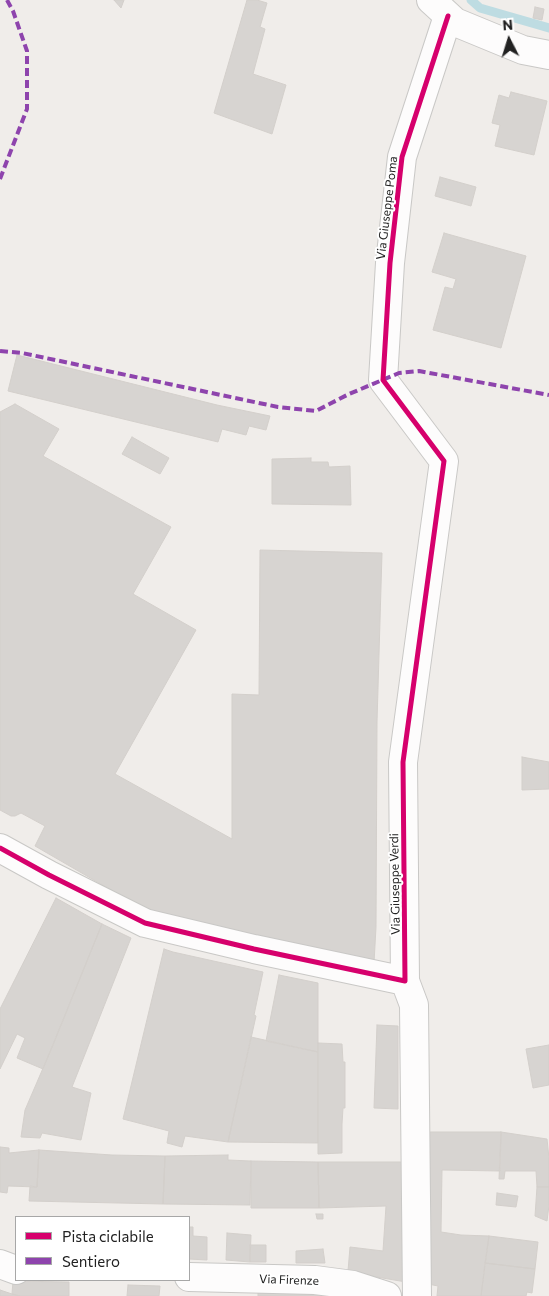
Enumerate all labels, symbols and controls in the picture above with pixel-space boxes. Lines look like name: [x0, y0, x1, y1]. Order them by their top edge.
north arrow: [484, 15, 534, 65]
text: N: [502, 16, 514, 33]
street label: Via Giuseppe Poma: [373, 155, 401, 261]
street label: Via Giuseppe Verdi: [387, 833, 403, 935]
legend: [15, 1216, 190, 1281]
text: Pista ciclabile: [62, 1227, 154, 1245]
text: Sentiero: [62, 1252, 120, 1270]
street label: Via Firenze: [259, 1272, 319, 1288]

